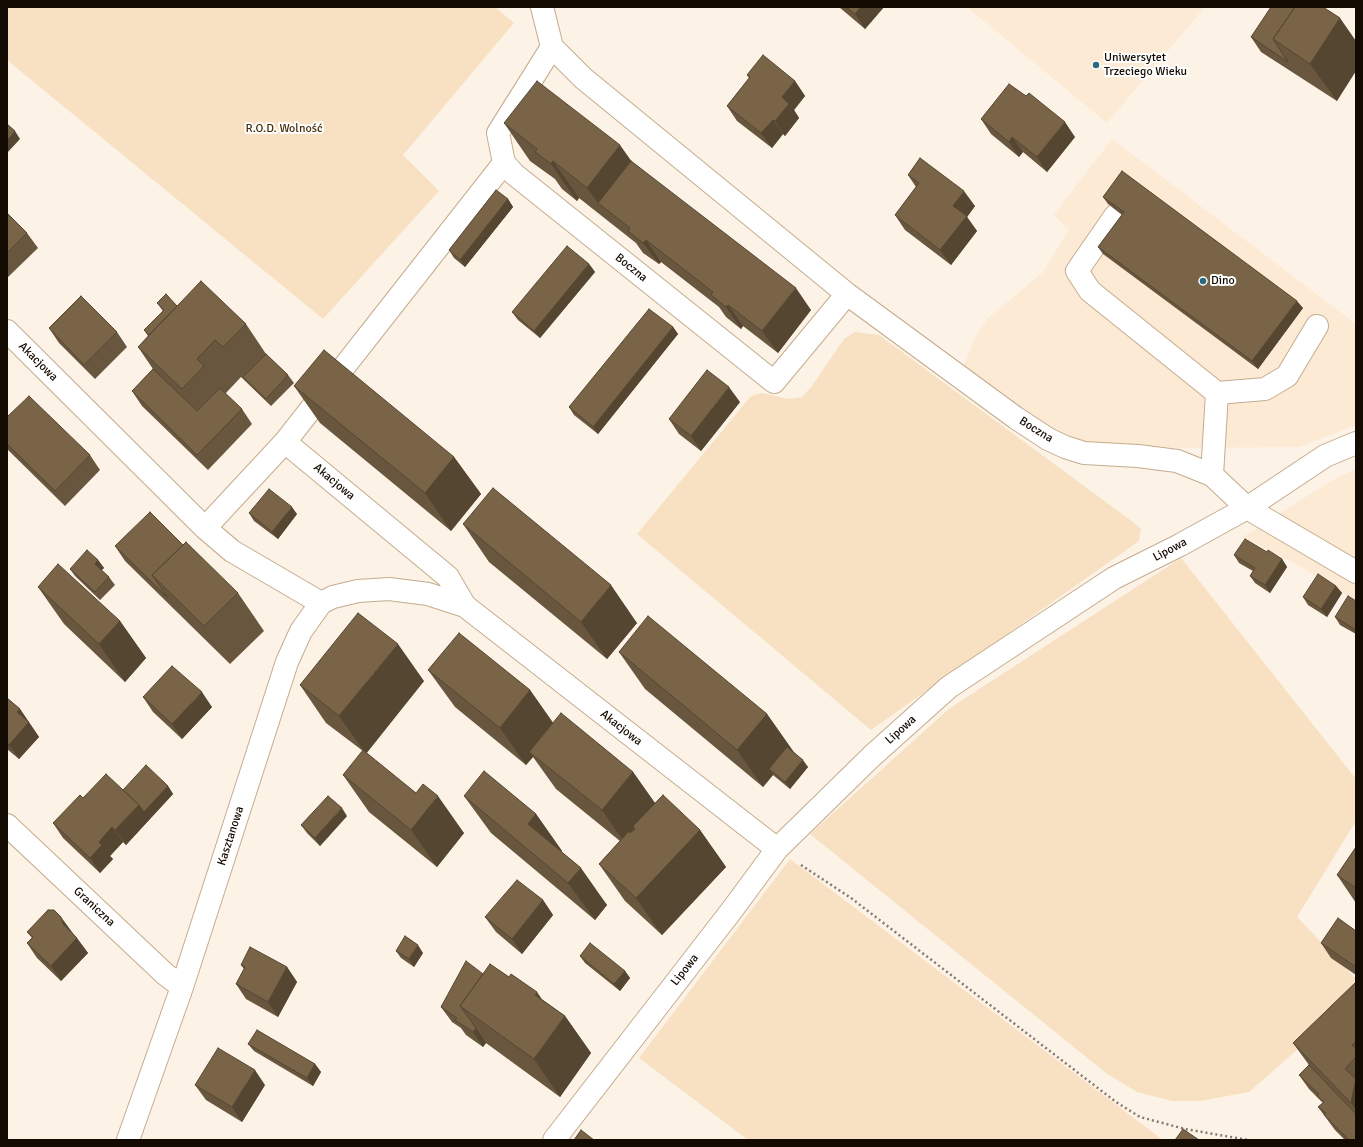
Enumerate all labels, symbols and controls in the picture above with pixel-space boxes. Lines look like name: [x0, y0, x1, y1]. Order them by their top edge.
place label: Uniwersytet Trzeciego Wieku: [1104, 51, 1187, 79]
marker: Uniwersytet Trzeciego Wieku: [1091, 60, 1101, 70]
park label: R.O.D. Wolność: [245, 122, 323, 136]
street label: Boczna: [612, 251, 650, 285]
place label: Dino: [1211, 274, 1235, 288]
marker: Dino: [1198, 276, 1208, 286]
street label: Akacjowa: [15, 339, 61, 385]
street label: Boczna: [1016, 414, 1056, 446]
street label: Akacjowa: [311, 461, 357, 503]
street label: Lipowa: [1151, 535, 1189, 565]
street label: Akacjowa: [597, 707, 645, 749]
street label: Lipowa: [883, 712, 919, 748]
street label: Kasztanowa: [215, 805, 247, 867]
street label: Graniczna: [70, 884, 118, 930]
street label: Lipowa: [668, 951, 702, 989]

